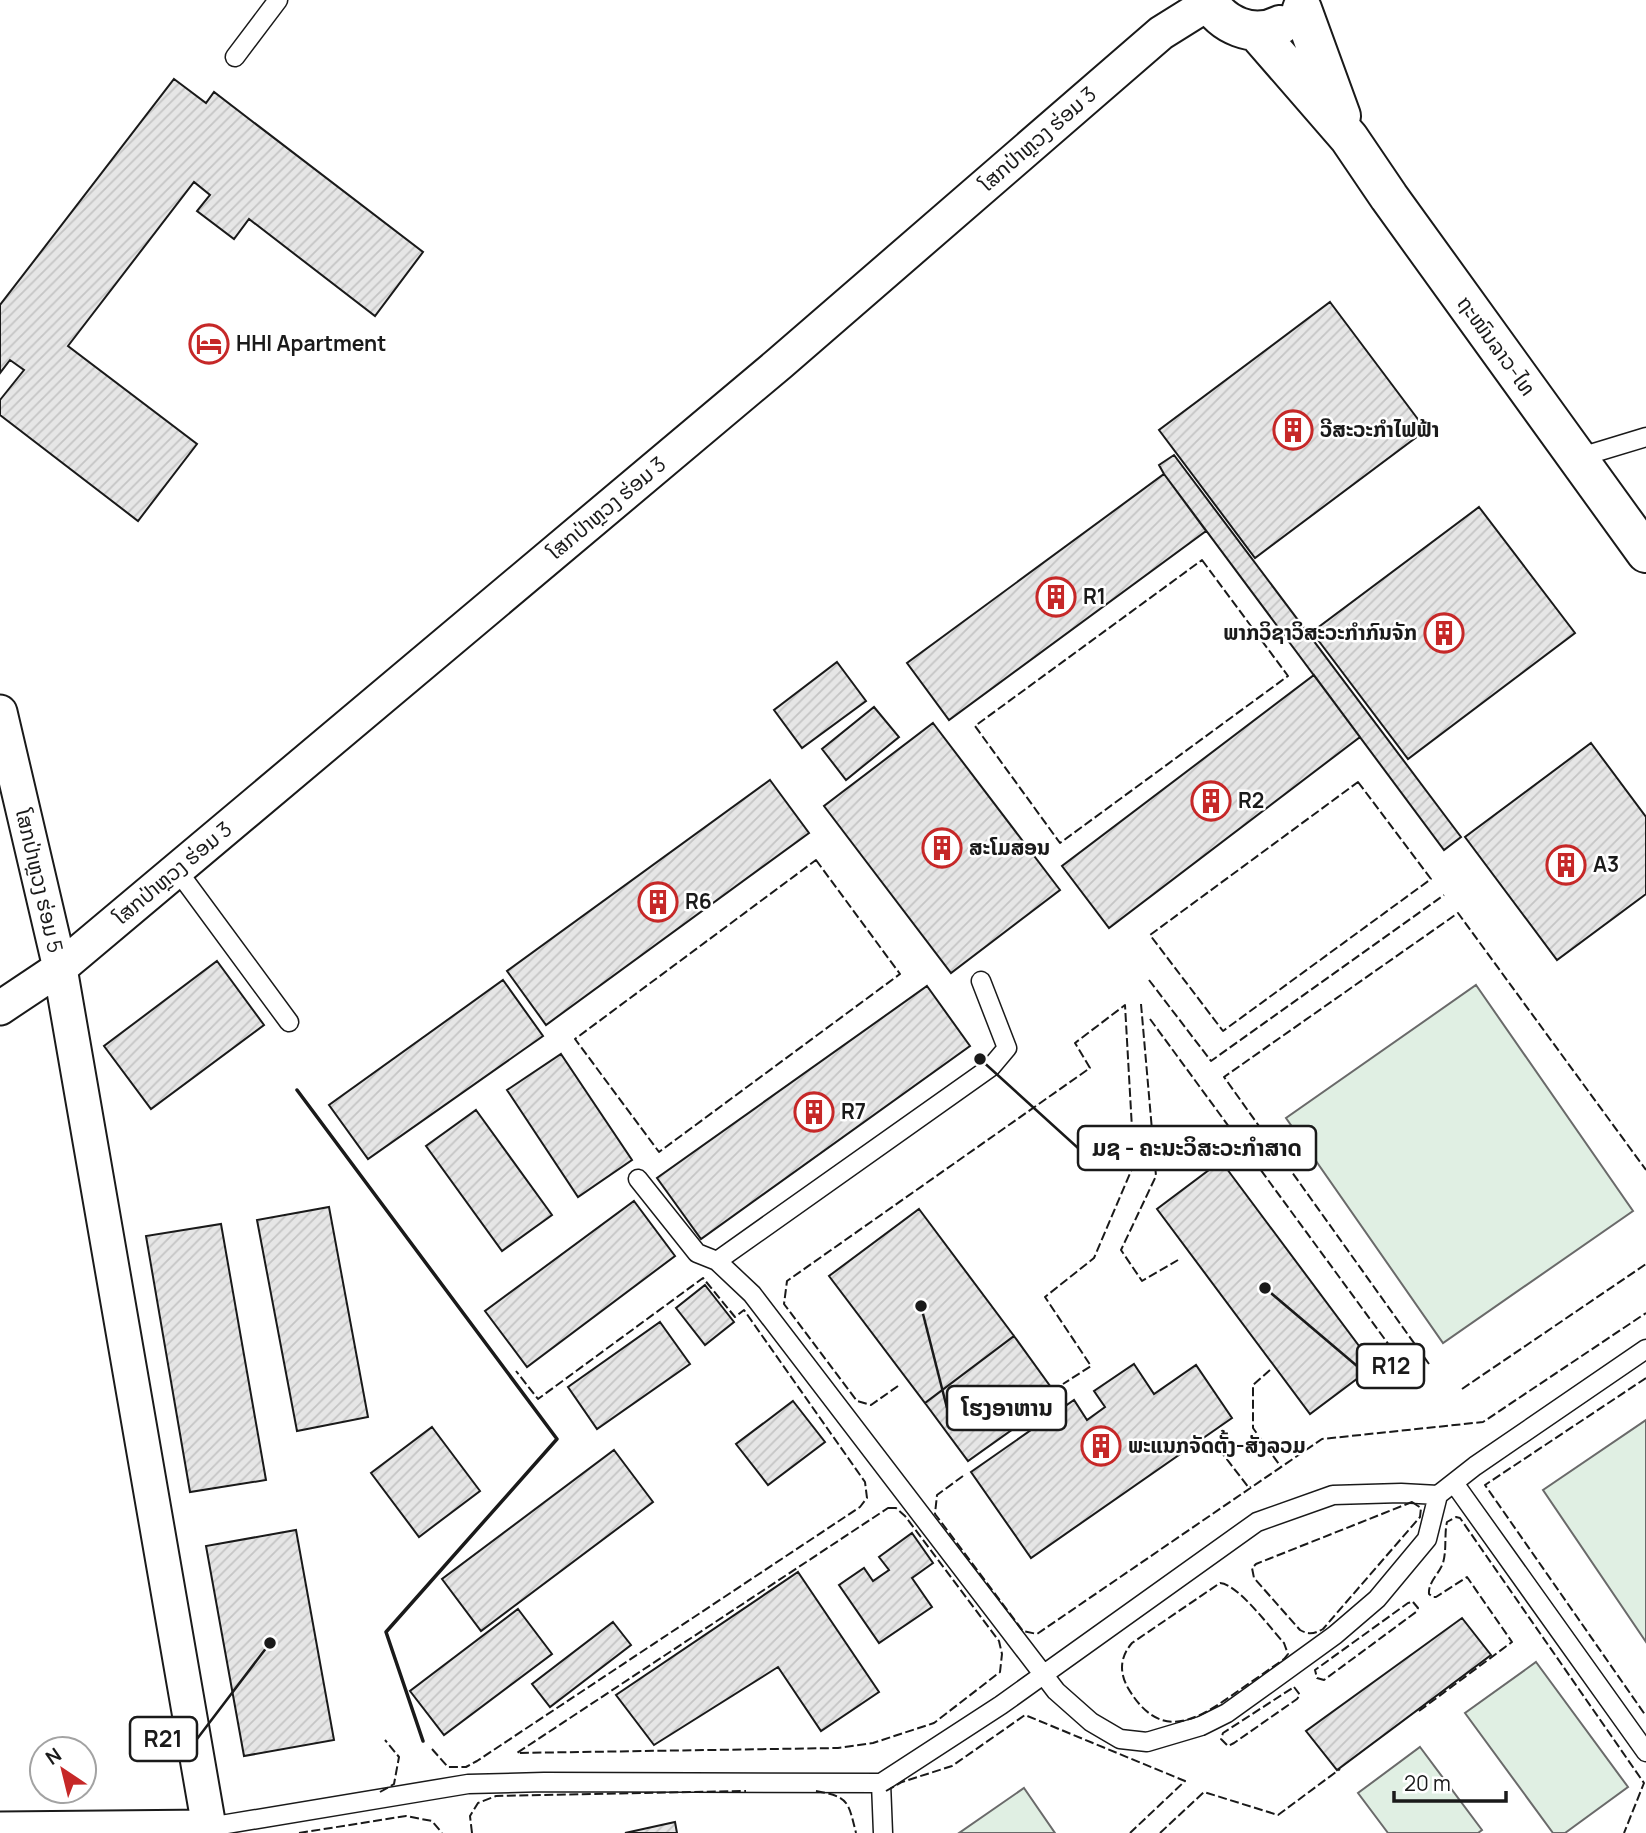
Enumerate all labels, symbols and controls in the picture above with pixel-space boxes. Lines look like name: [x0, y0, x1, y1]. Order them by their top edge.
street label: ໂສກປ່າຫຼວງ ຮ່ອມ 3: [972, 80, 1102, 197]
street label: ຖະໜົນລາວ-ໄທ: [1451, 290, 1543, 401]
hotel icon: HHI Apartment: [188, 323, 230, 365]
place label: HHI Apartment: [236, 329, 386, 357]
building icon: ວີສະວະກຳໄຟຟ້າ: [1272, 409, 1314, 451]
place label: ວີສະວະກຳໄຟຟ້າ: [1320, 415, 1439, 443]
street label: ໂສກປ່າຫຼວງ ຮ່ອມ 3: [541, 450, 671, 566]
building icon: R1: [1035, 576, 1077, 618]
place label: R1: [1083, 582, 1106, 610]
building icon: ພາກວິຊາວິສະວະກຳກົນຈັກ: [1423, 612, 1465, 654]
place label: ພາກວິຊາວິສະວະກຳກົນຈັກ: [1223, 618, 1417, 646]
building icon: R2: [1190, 780, 1232, 822]
place label: R2: [1238, 786, 1264, 814]
street label: ໂສກປ່າຫຼວງ ຮ່ອມ 5: [10, 805, 70, 955]
street label: ໂສກປ່າຫຼວງ ຮ່ອມ 3: [107, 815, 237, 931]
building icon: ສະໂມສອນ: [921, 827, 963, 869]
place label: ສະໂມສອນ: [969, 833, 1050, 861]
building icon: A3: [1545, 844, 1587, 886]
place label: A3: [1593, 850, 1619, 878]
building icon: R6: [637, 881, 679, 923]
place label: R6: [685, 887, 712, 915]
building icon: R7: [793, 1091, 835, 1133]
place label: R7: [841, 1097, 866, 1125]
callout: ມຊ - ຄະນະວິສະວະກຳສາດ: [1078, 1126, 1316, 1170]
text: ມຊ - ຄະນະວິສະວະກຳສາດ: [1092, 1131, 1302, 1163]
callout: R12: [1357, 1344, 1424, 1388]
text: R12: [1372, 1349, 1410, 1381]
callout: ໂຮງອາຫານ: [947, 1386, 1066, 1430]
text: ໂຮງອາຫານ: [960, 1391, 1053, 1423]
building icon: ພະແນກຈັດຕັ້ງ-ສັງລວມ: [1080, 1425, 1122, 1467]
place label: ພະແນກຈັດຕັ້ງ-ສັງລວມ: [1128, 1429, 1306, 1459]
callout: R21: [130, 1717, 197, 1761]
text: R21: [144, 1722, 182, 1754]
north arrow: [28, 1735, 98, 1805]
text: N: [40, 1742, 66, 1771]
scale bar: [1394, 1759, 1506, 1803]
text: 20 m: [1404, 1769, 1451, 1797]

